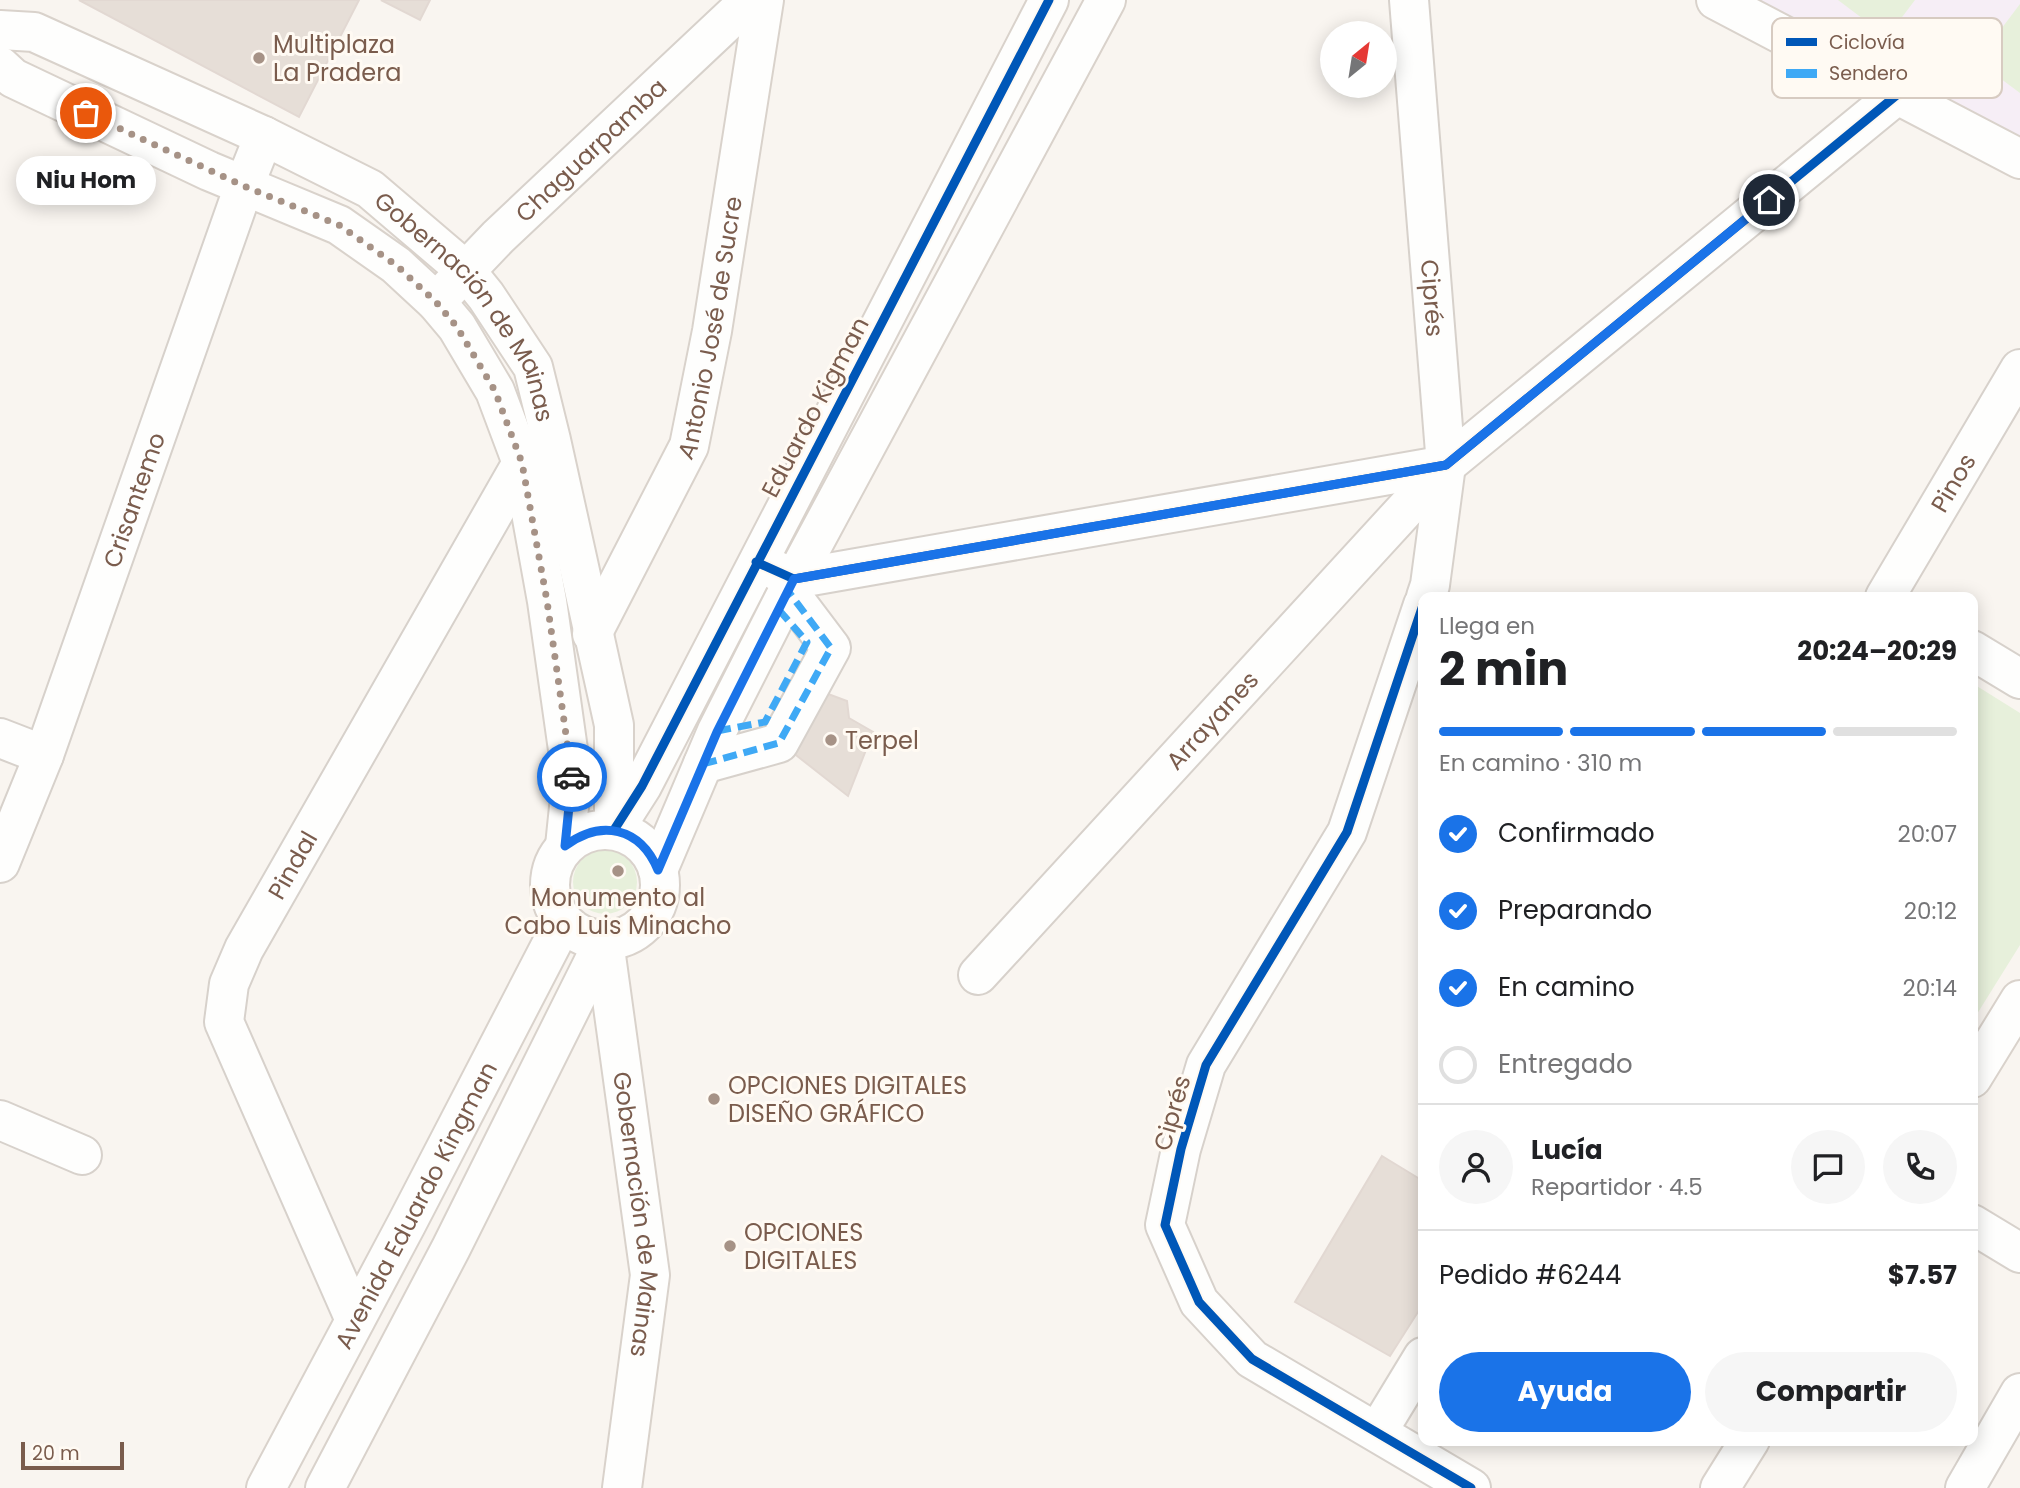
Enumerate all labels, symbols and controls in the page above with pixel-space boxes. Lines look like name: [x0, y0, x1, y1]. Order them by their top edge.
legend: [1772, 18, 2002, 98]
north arrow: [1320, 21, 1396, 98]
map controls: [1320, 21, 1397, 98]
place label: Multiplaza La Pradera: [273, 28, 401, 89]
text: Ciclovía: [1829, 29, 1905, 56]
marker: Multiplaza La Pradera: [251, 50, 267, 66]
text: Sendero: [1829, 60, 1908, 87]
street label: Chaguarpamba: [508, 71, 674, 229]
pin: [56, 83, 116, 143]
icon: bag: [67, 94, 105, 132]
callout: Niu Hom: [16, 155, 156, 204]
text: Niu Hom: [36, 164, 136, 196]
pin: [1739, 170, 1799, 230]
icon: home: [1750, 181, 1788, 219]
street label: Gobernación de Mainas: [368, 184, 562, 425]
street label: Antonio José de Sucre: [669, 194, 749, 465]
street label: Ciprés: [1413, 258, 1452, 338]
street label: Eduardo Kigman: [754, 311, 876, 503]
street label: Crisantemo: [95, 428, 173, 572]
street label: Pinos: [1922, 447, 1983, 518]
text: Llega en: [1439, 610, 1535, 642]
text: 20:24–20:29: [1797, 633, 1957, 669]
text: 2 min: [1439, 637, 1568, 701]
street label: Arrayanes: [1158, 664, 1266, 776]
place label: Terpel: [845, 724, 919, 757]
marker: Terpel: [823, 732, 839, 748]
courier: [537, 742, 607, 812]
text: En camino · 310 m: [1439, 747, 1642, 779]
icon: car: [553, 758, 591, 796]
icon: check: [1439, 815, 1477, 853]
text: Confirmado: [1498, 815, 1655, 851]
text: 20:07: [1897, 818, 1957, 850]
street label: Pindal: [260, 825, 325, 905]
marker: Monumento al Cabo Luis Minacho: [610, 863, 626, 879]
place label: Monumento al Cabo Luis Minacho: [505, 881, 731, 942]
icon: check: [1439, 892, 1477, 930]
text: Preparando: [1498, 892, 1652, 928]
text: 20:12: [1904, 895, 1957, 927]
icon: check: [1439, 969, 1477, 1007]
text: En camino: [1498, 969, 1635, 1005]
text: 20:14: [1903, 972, 1957, 1004]
text: Entregado: [1498, 1046, 1633, 1082]
street label: Avenida Eduardo Kingman: [327, 1056, 504, 1355]
place label: OPCIONES DIGITALES DISEÑO GRÁFICO: [728, 1069, 967, 1130]
street label: Gobernación de Mainas: [606, 1070, 667, 1359]
street label: Ciprés: [1146, 1071, 1198, 1155]
marker: OPCIONES DIGITALES DISEÑO GRÁFICO: [706, 1091, 722, 1107]
button: person: [1439, 1130, 1513, 1204]
button: chat: [1791, 1130, 1865, 1204]
button: phone: [1883, 1130, 1957, 1204]
text: Lucía: [1531, 1132, 1603, 1168]
text: Repartidor · 4.5: [1531, 1171, 1703, 1203]
place label: OPCIONES DIGITALES: [744, 1216, 863, 1277]
marker: OPCIONES DIGITALES: [722, 1238, 738, 1254]
text: Pedido #6244: [1439, 1257, 1621, 1293]
text: $7.57: [1888, 1257, 1957, 1293]
button: Ayuda: [1439, 1352, 1691, 1432]
button: Compartir: [1705, 1352, 1957, 1432]
scale bar: [21, 1439, 124, 1471]
text: 20 m: [32, 1440, 80, 1467]

